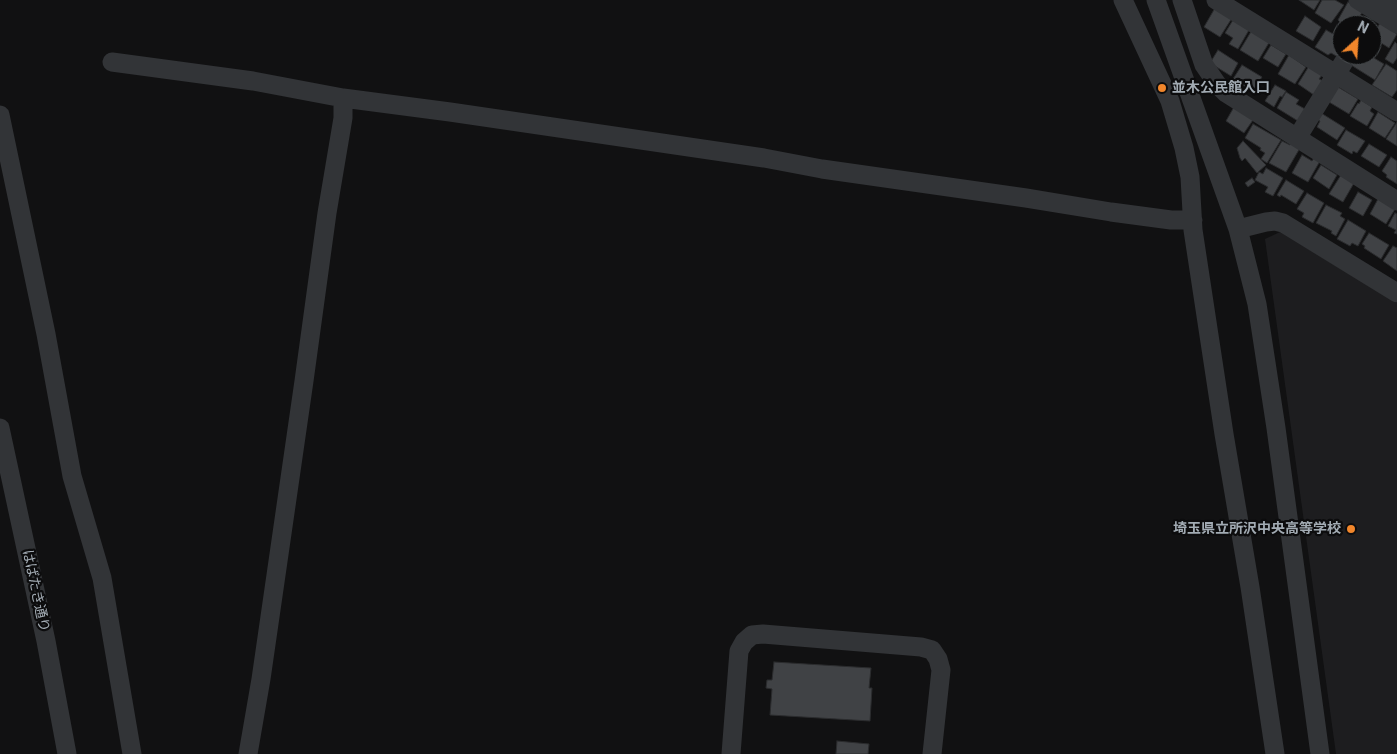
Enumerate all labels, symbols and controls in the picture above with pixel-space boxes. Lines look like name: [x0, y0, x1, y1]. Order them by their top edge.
north arrow: [1332, 15, 1382, 65]
text: N: [1355, 18, 1371, 37]
place label: 並木公民館入口: [1172, 80, 1270, 96]
marker: 並木公民館入口: [1156, 82, 1168, 94]
place label: 埼玉県立所沢中央高等学校: [1173, 521, 1341, 537]
marker: 埼玉県立所沢中央高等学校: [1345, 523, 1357, 535]
street label: はばたき通り: [18, 548, 52, 634]

